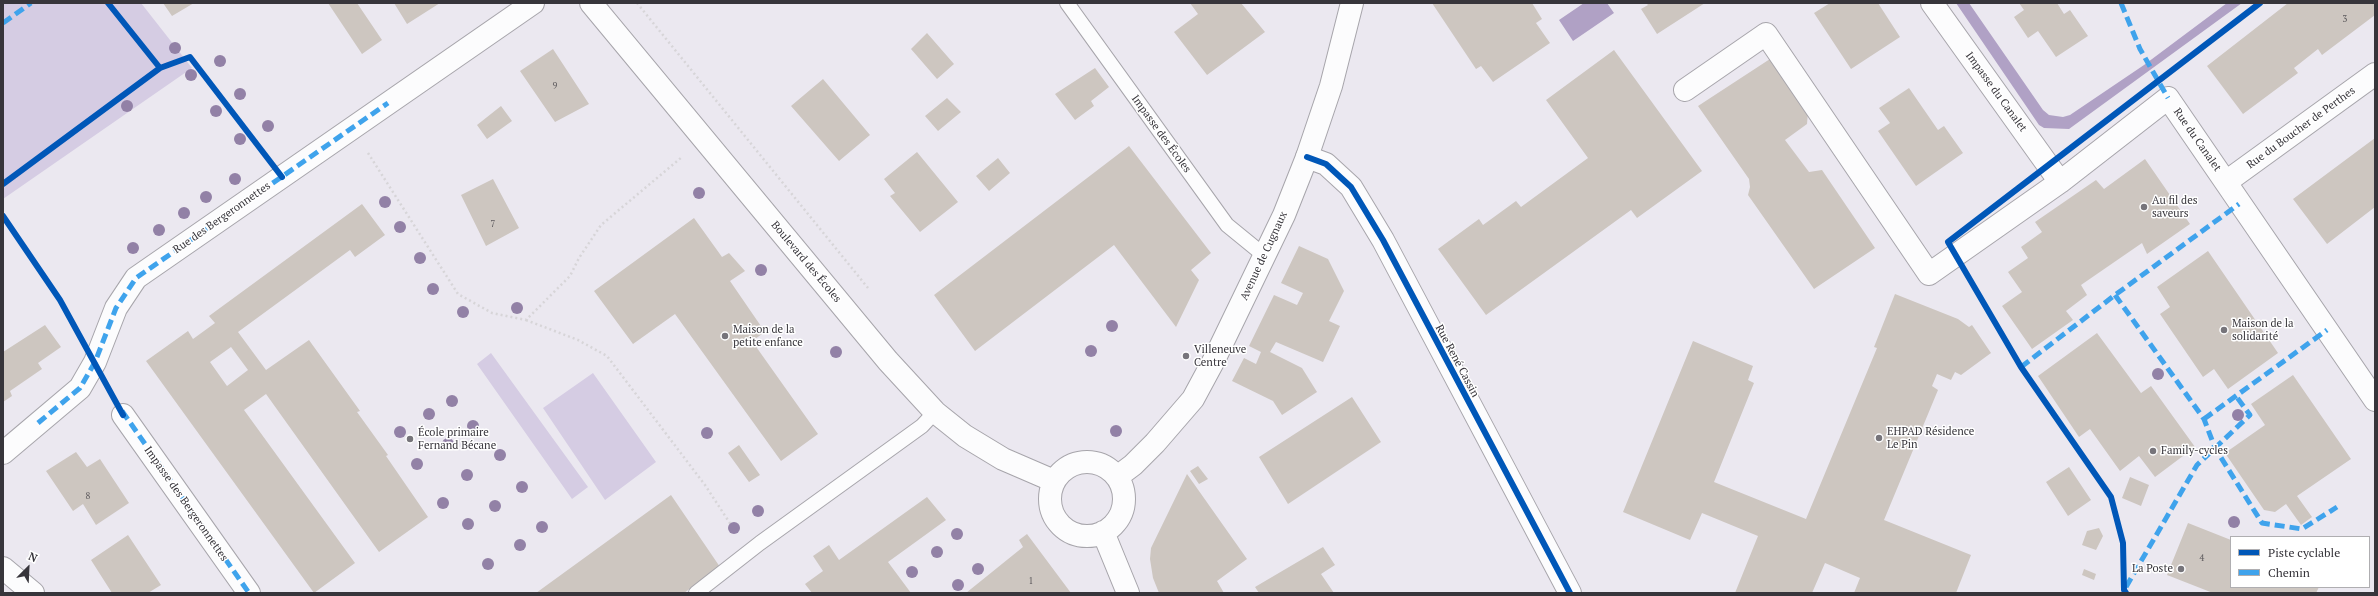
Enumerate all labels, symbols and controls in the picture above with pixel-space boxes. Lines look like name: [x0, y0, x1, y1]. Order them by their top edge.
house number: 3: [2343, 14, 2347, 24]
street label: Impasse du Canalet: [1963, 49, 2029, 135]
house number: 9: [553, 81, 557, 91]
street label: Rue du Boucher de Perthes: [2244, 84, 2358, 172]
street label: Impasse des Écoles: [1128, 93, 1194, 175]
street label: Rue du Canalet: [2170, 106, 2224, 174]
street label: Rue des Bergeronnettes: [171, 179, 273, 257]
place label: Au fil des saveurs: [2152, 194, 2197, 220]
marker: Au fil des saveurs: [2139, 202, 2149, 212]
street label: Avenue de Cugnaux: [1238, 210, 1290, 302]
house number: 7: [491, 219, 495, 229]
street label: Boulevard des Écoles: [768, 219, 844, 305]
place label: Maison de la solidarité: [2232, 317, 2294, 343]
street label: Rue René Cassin: [1432, 322, 1482, 400]
place label: Maison de la petite enfance: [733, 323, 803, 349]
marker: Maison de la solidarité: [2219, 325, 2229, 335]
marker: Maison de la petite enfance: [720, 331, 730, 341]
place label: Villeneuve Centre: [1194, 343, 1246, 369]
marker: Villeneuve Centre: [1181, 351, 1191, 361]
place label: EHPAD Résidence Le Pin: [1887, 425, 1974, 451]
place label: École primaire Fernand Bécane: [418, 426, 496, 452]
marker: EHPAD Résidence Le Pin: [1874, 433, 1884, 443]
marker: École primaire Fernand Bécane: [405, 434, 415, 444]
street label: Impasse des Bergeronnettes: [141, 444, 231, 564]
place label: Family-cycles: [2161, 444, 2228, 458]
marker: Family-cycles: [2148, 446, 2158, 456]
house number: 8: [86, 491, 90, 501]
legend: [2230, 536, 2370, 588]
text: Piste cyclable: [2268, 545, 2340, 560]
north arrow: [8, 548, 48, 588]
text: N: [26, 549, 40, 565]
house number: 4: [2200, 553, 2204, 563]
place label: La Poste: [2132, 562, 2173, 576]
marker: La Poste: [2176, 564, 2186, 574]
text: Chemin: [2268, 565, 2310, 580]
house number: 1: [1029, 576, 1033, 586]

